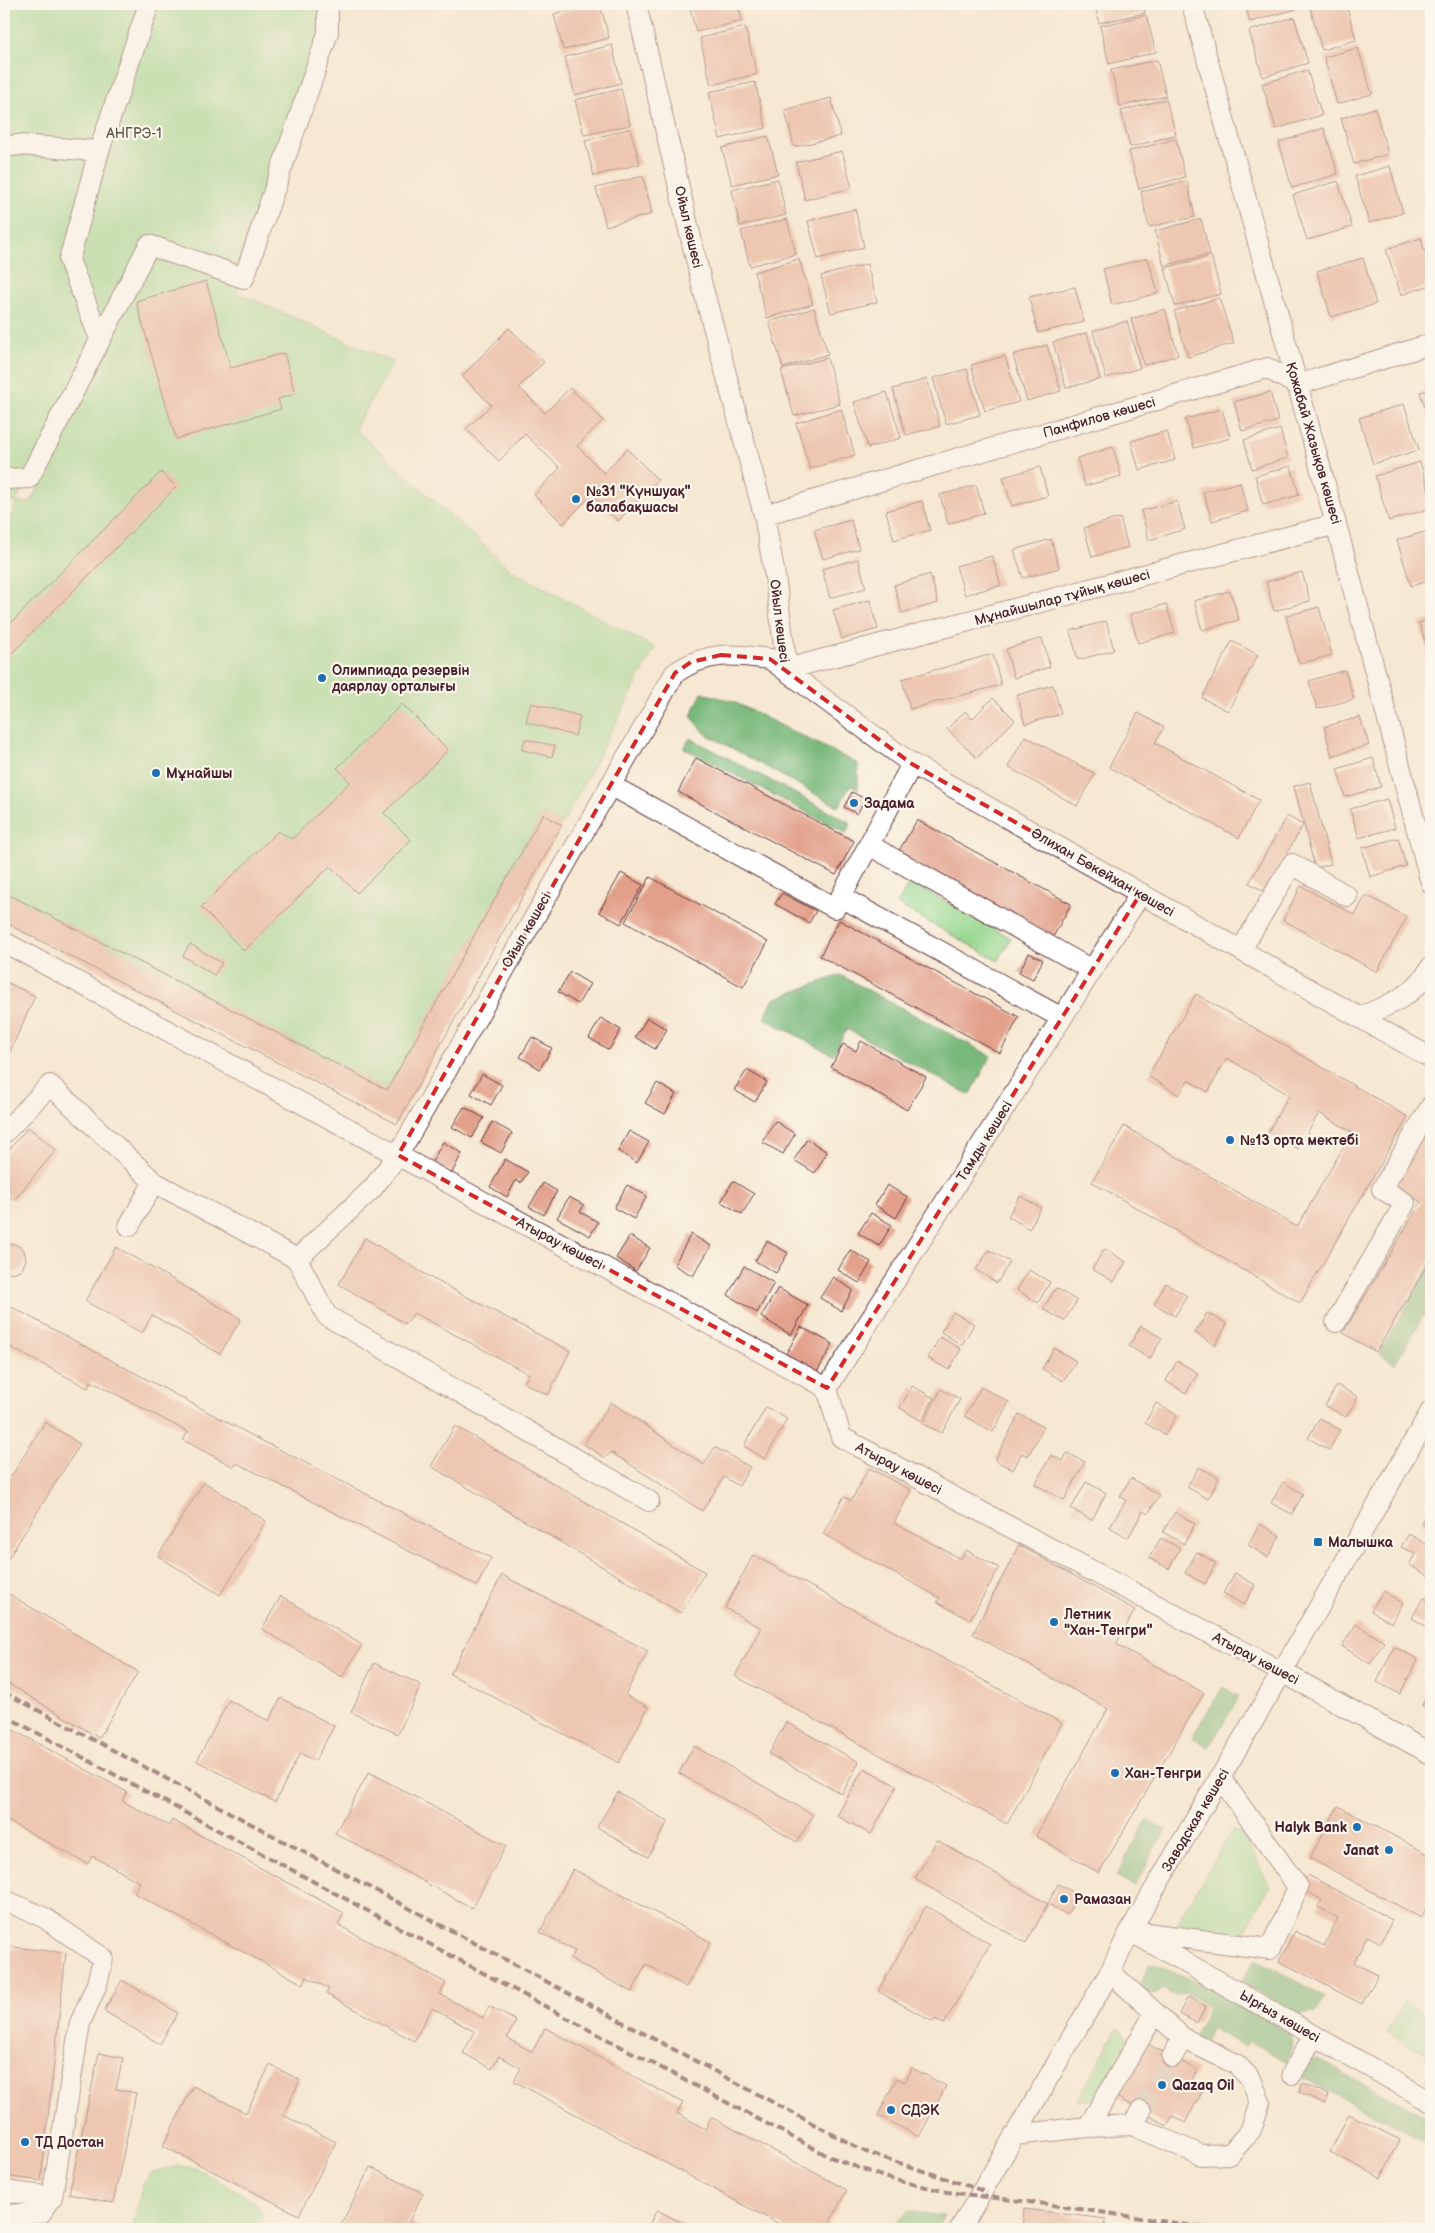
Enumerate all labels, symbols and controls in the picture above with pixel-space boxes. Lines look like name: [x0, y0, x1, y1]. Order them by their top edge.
park label: АНГРЭ-1: [105, 125, 162, 142]
street label: Ойыл көшесі: [671, 184, 706, 270]
street label: Қожабай Жазықов көшесі: [1282, 360, 1345, 526]
street label: Панфилов көшесі: [1041, 393, 1157, 442]
place label: №31 "Күншуақ" балабақшасы: [586, 483, 691, 516]
marker: №31 "Күншуақ" балабақшасы: [570, 493, 582, 505]
street label: Мұнайшылар тұйық көшесі: [973, 566, 1152, 629]
street label: Ойыл көшесі: [766, 578, 793, 664]
place label: Олимпиада резервін даярлау орталығы: [331, 662, 470, 695]
marker: Олимпиада резервін даярлау орталығы: [316, 672, 328, 684]
place label: Мұнайшы: [166, 765, 232, 782]
marker: Мұнайшы: [150, 767, 162, 779]
place label: Задама: [864, 795, 915, 812]
marker: Задама: [848, 797, 860, 809]
street label: Әлихан Бөкейхан көшесі: [1028, 824, 1178, 921]
street label: Ойыл көшесі: [498, 890, 555, 971]
street label: Тамды көшесі: [953, 1098, 1016, 1185]
place label: №13 орта мектебі: [1240, 1132, 1358, 1149]
marker: №13 орта мектебі: [1224, 1134, 1236, 1146]
street label: Атырау көшесі: [513, 1213, 606, 1273]
street label: Атырау көшесі: [852, 1438, 945, 1498]
place label: Малышка: [1328, 1534, 1394, 1551]
marker: Малышка: [1312, 1536, 1324, 1548]
place label: Летник "Хан-Тенгри": [1063, 1606, 1153, 1639]
marker: Летник "Хан-Тенгри": [1048, 1616, 1060, 1628]
street label: Атырау көшесі: [1209, 1628, 1302, 1688]
place label: Хан-Тенгри: [1124, 1765, 1201, 1782]
street label: Заводская көшесі: [1158, 1766, 1233, 1875]
marker: Хан-Тенгри: [1109, 1767, 1121, 1779]
place label: Halyk Bank: [1275, 1819, 1348, 1836]
marker: Halyk Bank: [1351, 1821, 1363, 1833]
place label: Janat: [1343, 1842, 1379, 1859]
marker: Janat: [1383, 1844, 1395, 1856]
place label: Рамазан: [1074, 1891, 1131, 1908]
marker: Рамазан: [1058, 1893, 1070, 1905]
street label: Ырғыз көшесі: [1237, 1987, 1323, 2046]
place label: Qazaq Oil: [1172, 2077, 1234, 2094]
marker: Qazaq Oil: [1156, 2079, 1168, 2091]
place label: СДЭК: [901, 2102, 940, 2119]
marker: СДЭК: [885, 2104, 897, 2116]
place label: ТД Достан: [35, 2134, 104, 2151]
marker: ТД Достан: [19, 2136, 31, 2148]

